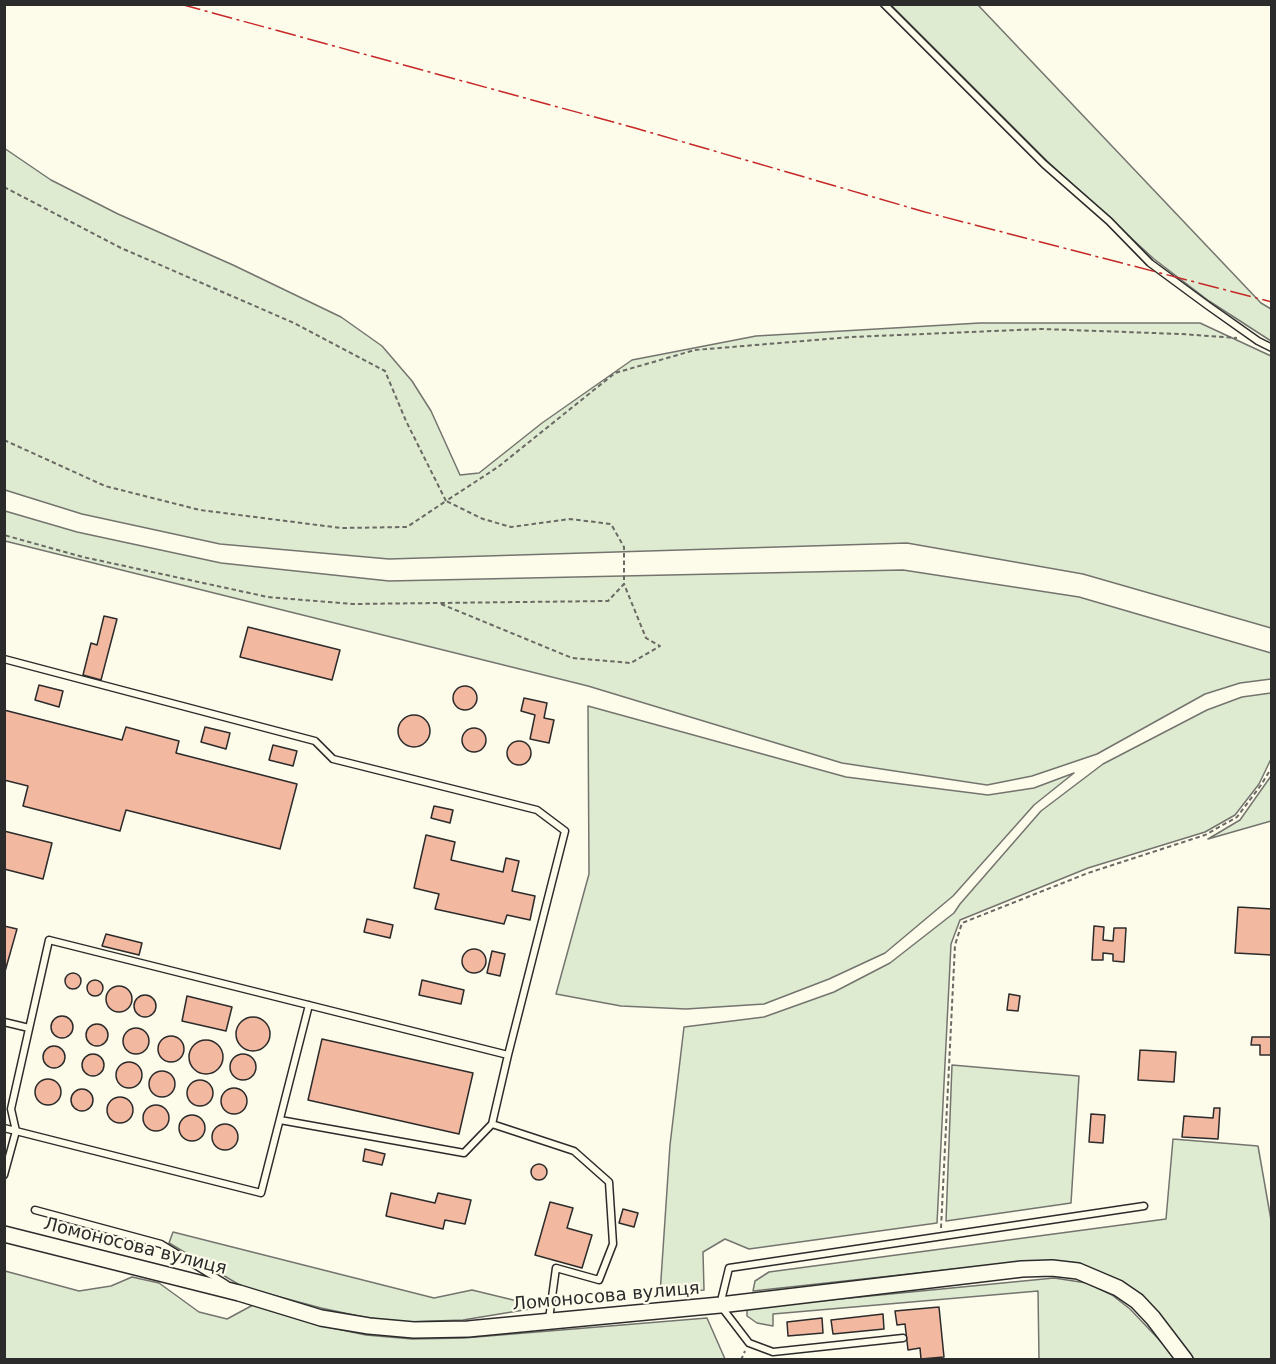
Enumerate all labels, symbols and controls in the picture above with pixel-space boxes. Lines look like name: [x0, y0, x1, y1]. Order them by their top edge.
street label: Ломоносова вулиця: [41, 1214, 229, 1280]
street label: Ломоносова вулиця: [512, 1278, 700, 1316]

